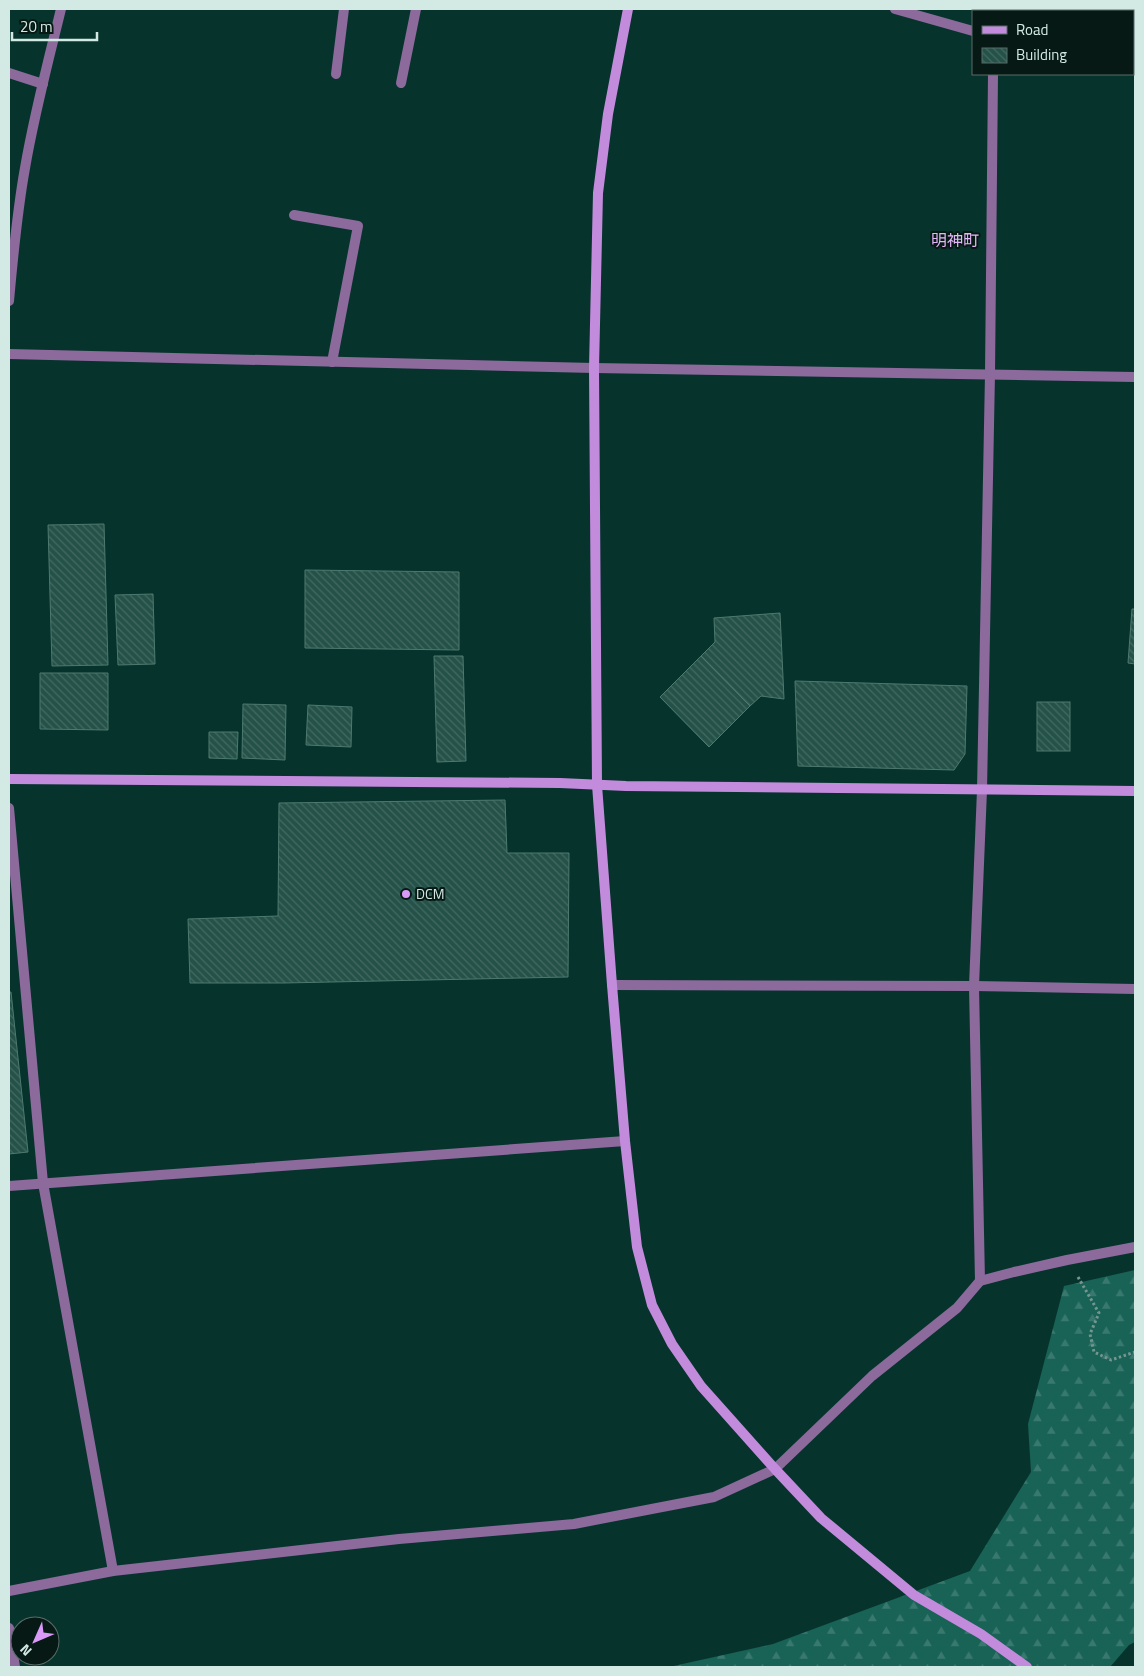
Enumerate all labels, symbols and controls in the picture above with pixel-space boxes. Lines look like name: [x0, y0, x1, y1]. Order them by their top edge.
scale bar: [12, 10, 98, 42]
legend: [972, 10, 1134, 75]
text: 20 m: [20, 15, 53, 38]
text: Road: [1016, 18, 1048, 41]
text: Building: [1016, 43, 1067, 66]
district label: 明神町: [931, 228, 979, 252]
place label: DCM: [416, 883, 444, 904]
marker: DCM: [400, 888, 412, 900]
north arrow: [10, 1616, 60, 1666]
text: N: [15, 1640, 36, 1661]

